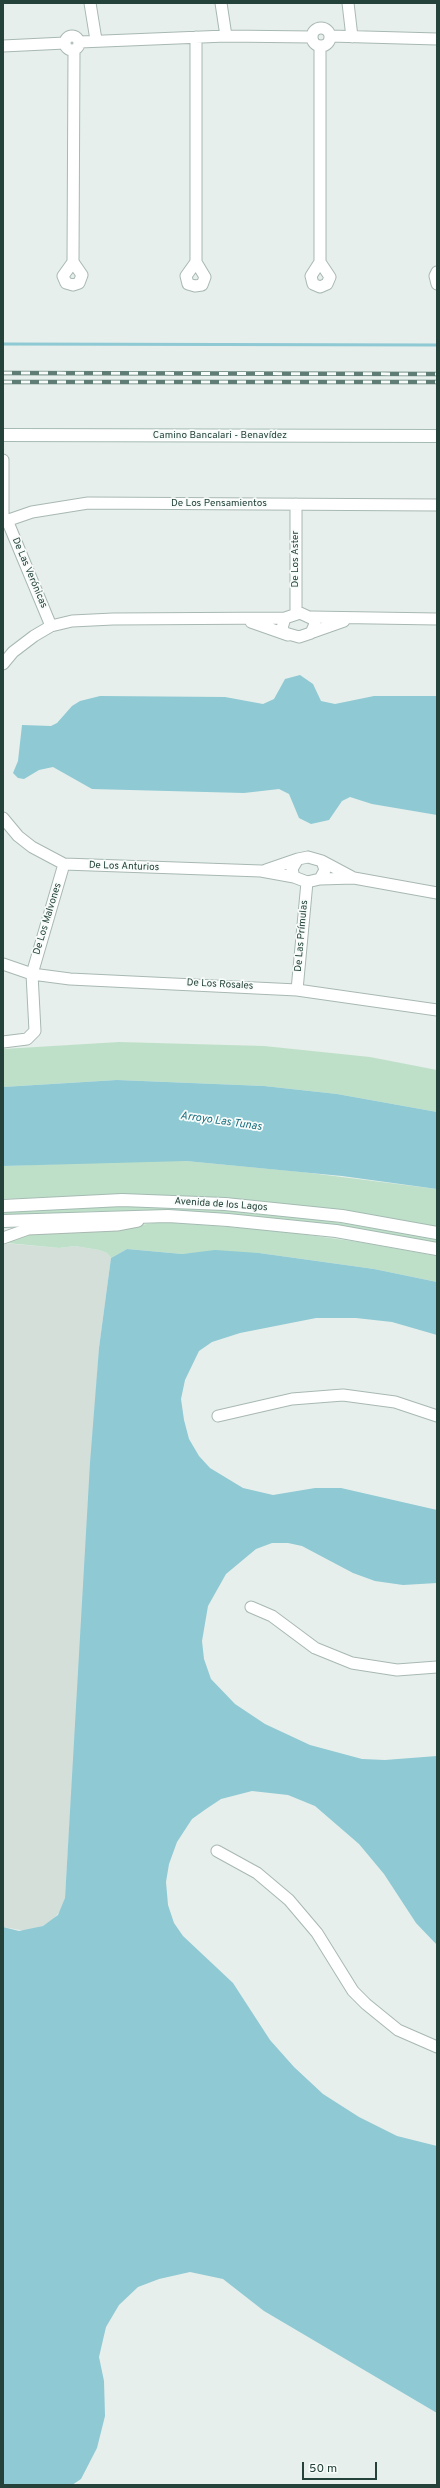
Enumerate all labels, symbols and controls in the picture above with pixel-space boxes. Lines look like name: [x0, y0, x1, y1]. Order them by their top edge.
street label: Camino Bancalari - Benavídez: [153, 430, 287, 442]
street label: De Los Pensamientos: [171, 498, 267, 510]
street label: De Los Aster: [290, 531, 302, 587]
street label: De Las Verónicas: [9, 536, 49, 610]
street label: De Los Anturios: [89, 860, 159, 874]
street label: De Los Malvones: [31, 882, 65, 956]
street label: De Las Prímulas: [293, 900, 311, 972]
street label: De Los Rosales: [186, 977, 254, 993]
water label: Arroyo Las Tunas: [179, 1110, 263, 1134]
street label: Avenida de los Lagos: [174, 1196, 268, 1214]
scale bar: [304, 2454, 379, 2480]
text: 50 m: [309, 2461, 337, 2477]

